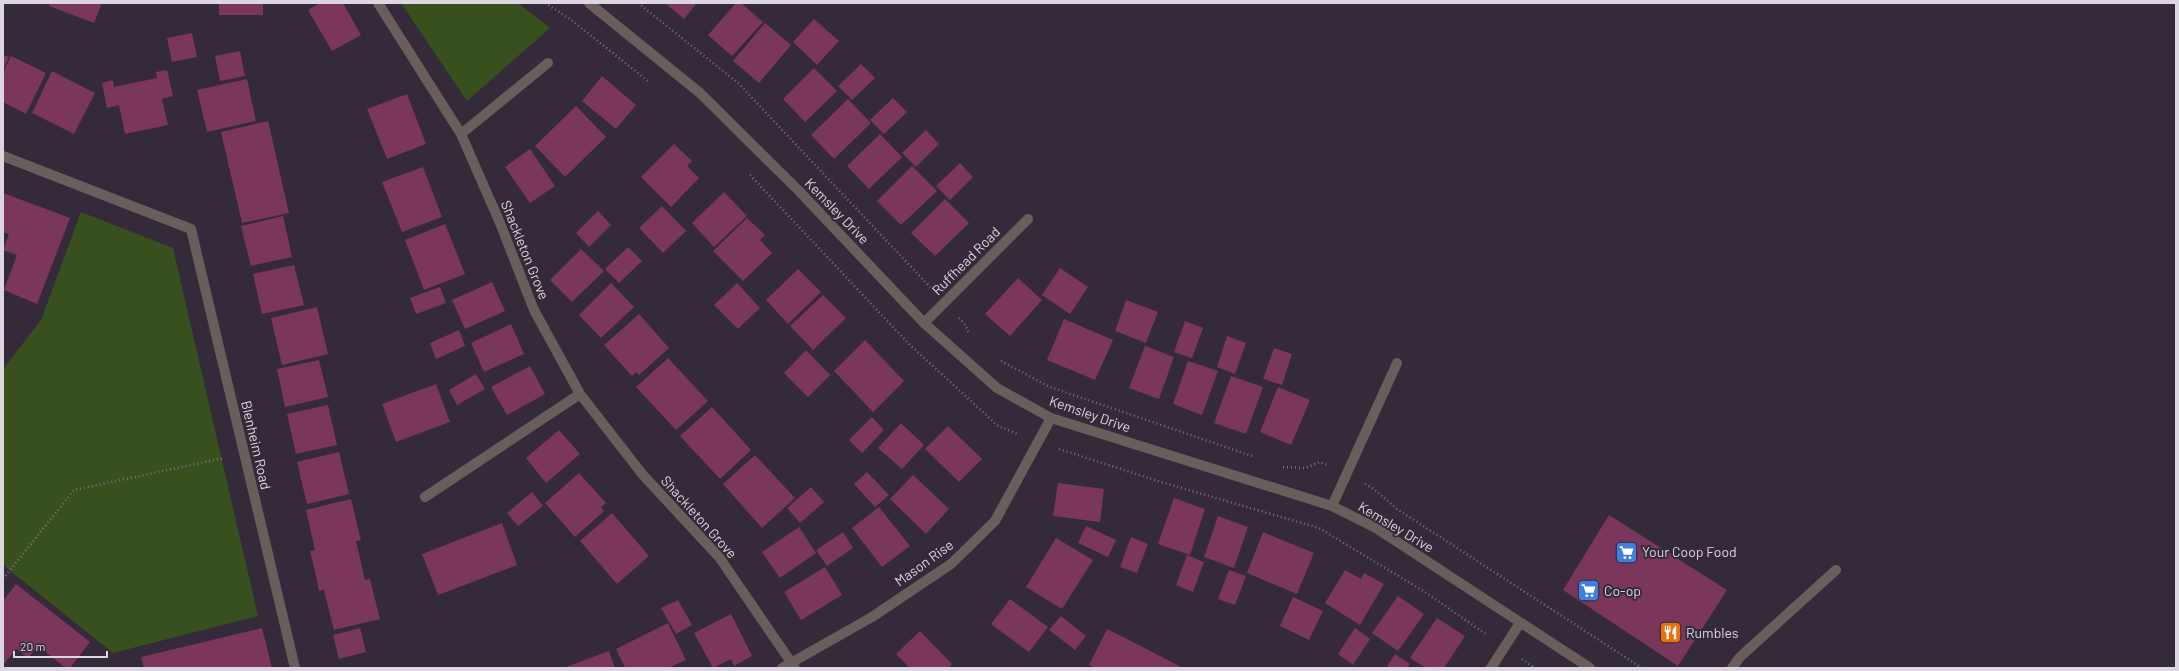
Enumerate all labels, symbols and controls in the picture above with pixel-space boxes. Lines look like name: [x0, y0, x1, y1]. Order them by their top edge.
street label: Kemsley Drive: [802, 174, 873, 247]
street label: Shackleton Grove: [498, 198, 553, 302]
street label: Ruffhead Road: [928, 223, 1003, 298]
street label: Kemsley Drive: [1047, 392, 1133, 435]
street label: Blenheim Road: [238, 399, 275, 491]
street label: Shackleton Grove: [658, 472, 741, 562]
street label: Kemsley Drive: [1355, 497, 1437, 556]
street label: Mason Rise: [891, 536, 956, 590]
supermarket icon: Your Coop Food: [1614, 539, 1640, 565]
place label: Your Coop Food: [1642, 543, 1737, 560]
supermarket icon: Co-op: [1575, 578, 1601, 604]
place label: Co-op: [1604, 582, 1641, 599]
restaurant icon: Rumbles: [1657, 620, 1683, 646]
place label: Rumbles: [1686, 624, 1739, 641]
scale bar: [14, 633, 107, 659]
text: 20 m: [20, 639, 46, 653]

